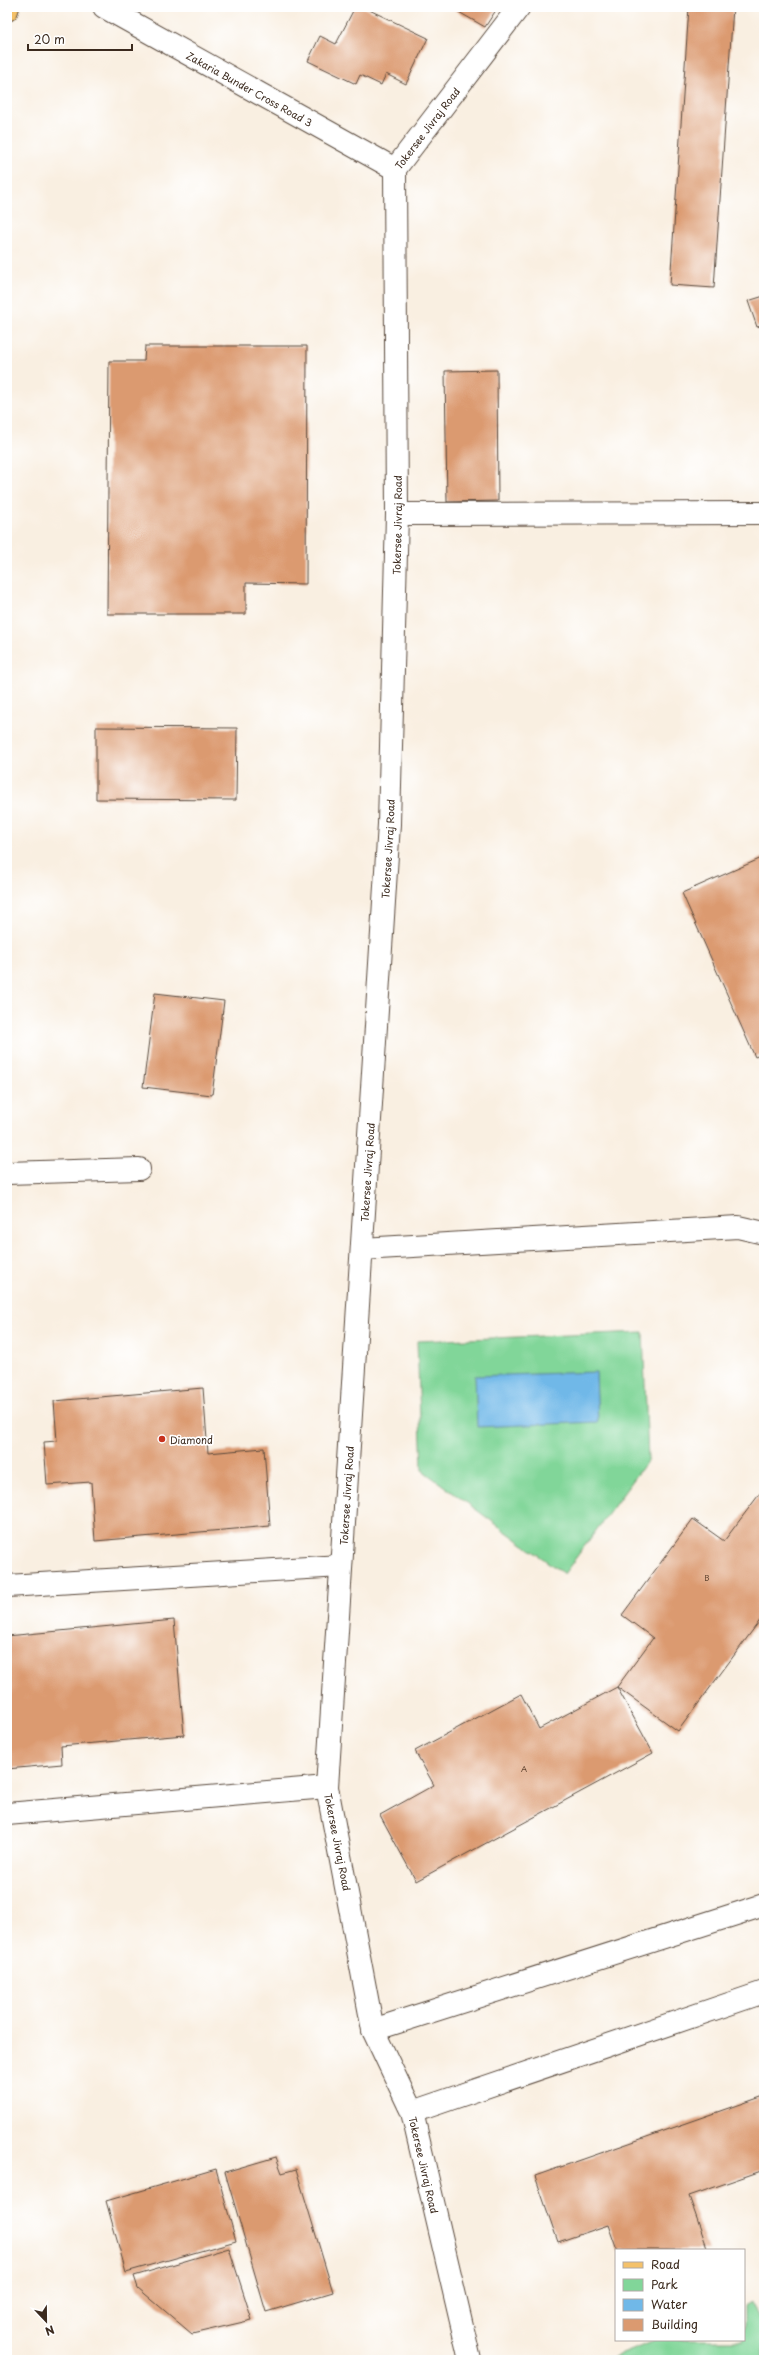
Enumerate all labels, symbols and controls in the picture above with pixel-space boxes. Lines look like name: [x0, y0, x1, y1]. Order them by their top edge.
scale bar: [28, 26, 132, 52]
text: 20 m: [34, 30, 65, 48]
street label: Zakaria Bunder Cross Road 3: [184, 47, 316, 129]
street label: Tokersee Jivraj Road: [391, 84, 463, 172]
street label: Tokersee Jivraj Road: [388, 475, 405, 575]
street label: Tokersee Jivraj Road: [377, 799, 397, 899]
street label: Tokersee Jivraj Road: [356, 1122, 377, 1222]
place label: Diamond: [170, 1432, 213, 1447]
marker: Diamond: [157, 1434, 167, 1444]
street label: Tokersee Jivraj Road: [335, 1445, 356, 1545]
house number: B: [704, 1572, 710, 1584]
house number: A: [521, 1763, 527, 1775]
street label: Tokersee Jivraj Road: [321, 1792, 355, 1892]
street label: Tokersee Jivraj Road: [406, 2115, 442, 2215]
legend: [615, 2249, 745, 2341]
text: Road: [651, 2255, 680, 2273]
text: Park: [651, 2275, 678, 2293]
text: Water: [651, 2295, 688, 2313]
north arrow: [26, 2301, 66, 2341]
text: Building: [651, 2315, 698, 2333]
text: N: [42, 2321, 57, 2340]

